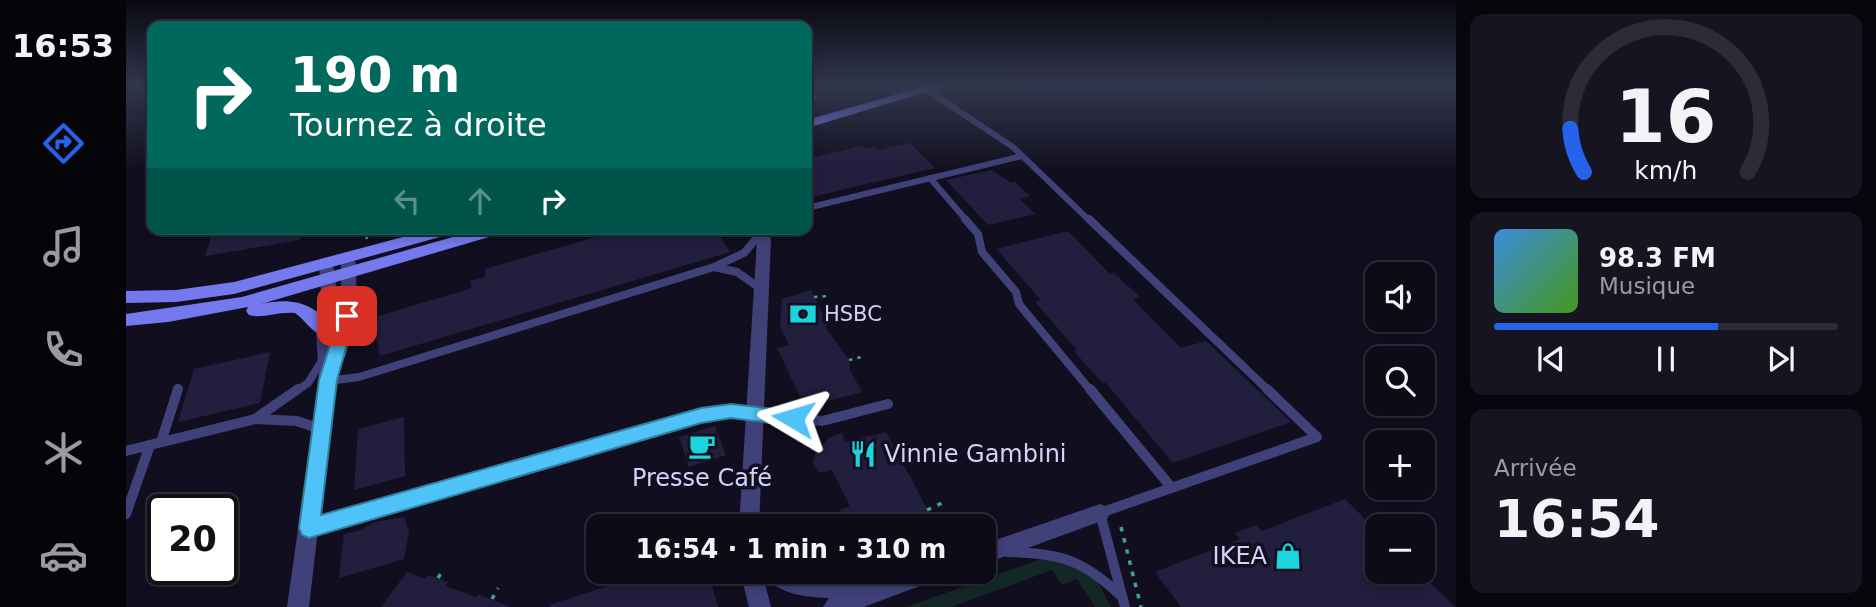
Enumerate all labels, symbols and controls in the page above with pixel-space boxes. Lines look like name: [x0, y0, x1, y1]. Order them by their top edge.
text: 16:53: [12, 27, 114, 65]
text: 190 m: [290, 47, 460, 104]
icon: right: [175, 49, 266, 140]
text: 16: [1615, 74, 1717, 159]
text: Tournez à droite: [290, 106, 547, 144]
icon: directions: [39, 119, 88, 168]
text: km/h: [1634, 156, 1698, 185]
icon: left: [388, 182, 426, 220]
icon: ahead: [461, 182, 499, 220]
icon: right: [534, 182, 572, 220]
icon: music: [39, 222, 88, 271]
text: 98.3 FM: [1599, 243, 1716, 273]
map controls: [1365, 262, 1435, 584]
button: sound: [1365, 262, 1435, 332]
text: Musique: [1599, 273, 1695, 299]
pin: [317, 286, 377, 346]
icon: arrive: [328, 297, 366, 335]
bank icon: HSBC: [788, 299, 818, 329]
place label: HSBC: [824, 302, 882, 326]
icon: phone: [39, 325, 88, 374]
icon: previous: [1532, 340, 1570, 378]
icon: pause: [1647, 340, 1685, 378]
icon: next: [1762, 340, 1800, 378]
button: search: [1365, 346, 1435, 416]
position arrow: [756, 381, 830, 455]
icon: climate: [39, 428, 88, 477]
button: +: [1365, 430, 1435, 500]
cafe icon: Presse Café: [687, 431, 717, 461]
restaurant icon: Vinnie Gambini: [848, 439, 878, 469]
place label: Vinnie Gambini: [884, 440, 1067, 468]
text: Arrivée: [1494, 455, 1577, 481]
place label: Presse Café: [632, 464, 772, 492]
text: 16:54: [1494, 489, 1660, 549]
speed limit sign: 20: [147, 494, 238, 585]
button: −: [1365, 514, 1435, 584]
icon: car: [39, 531, 88, 580]
text: 16:54 · 1 min · 310 m: [636, 534, 946, 564]
shop icon: IKEA: [1273, 541, 1303, 571]
place label: IKEA: [1213, 542, 1268, 570]

